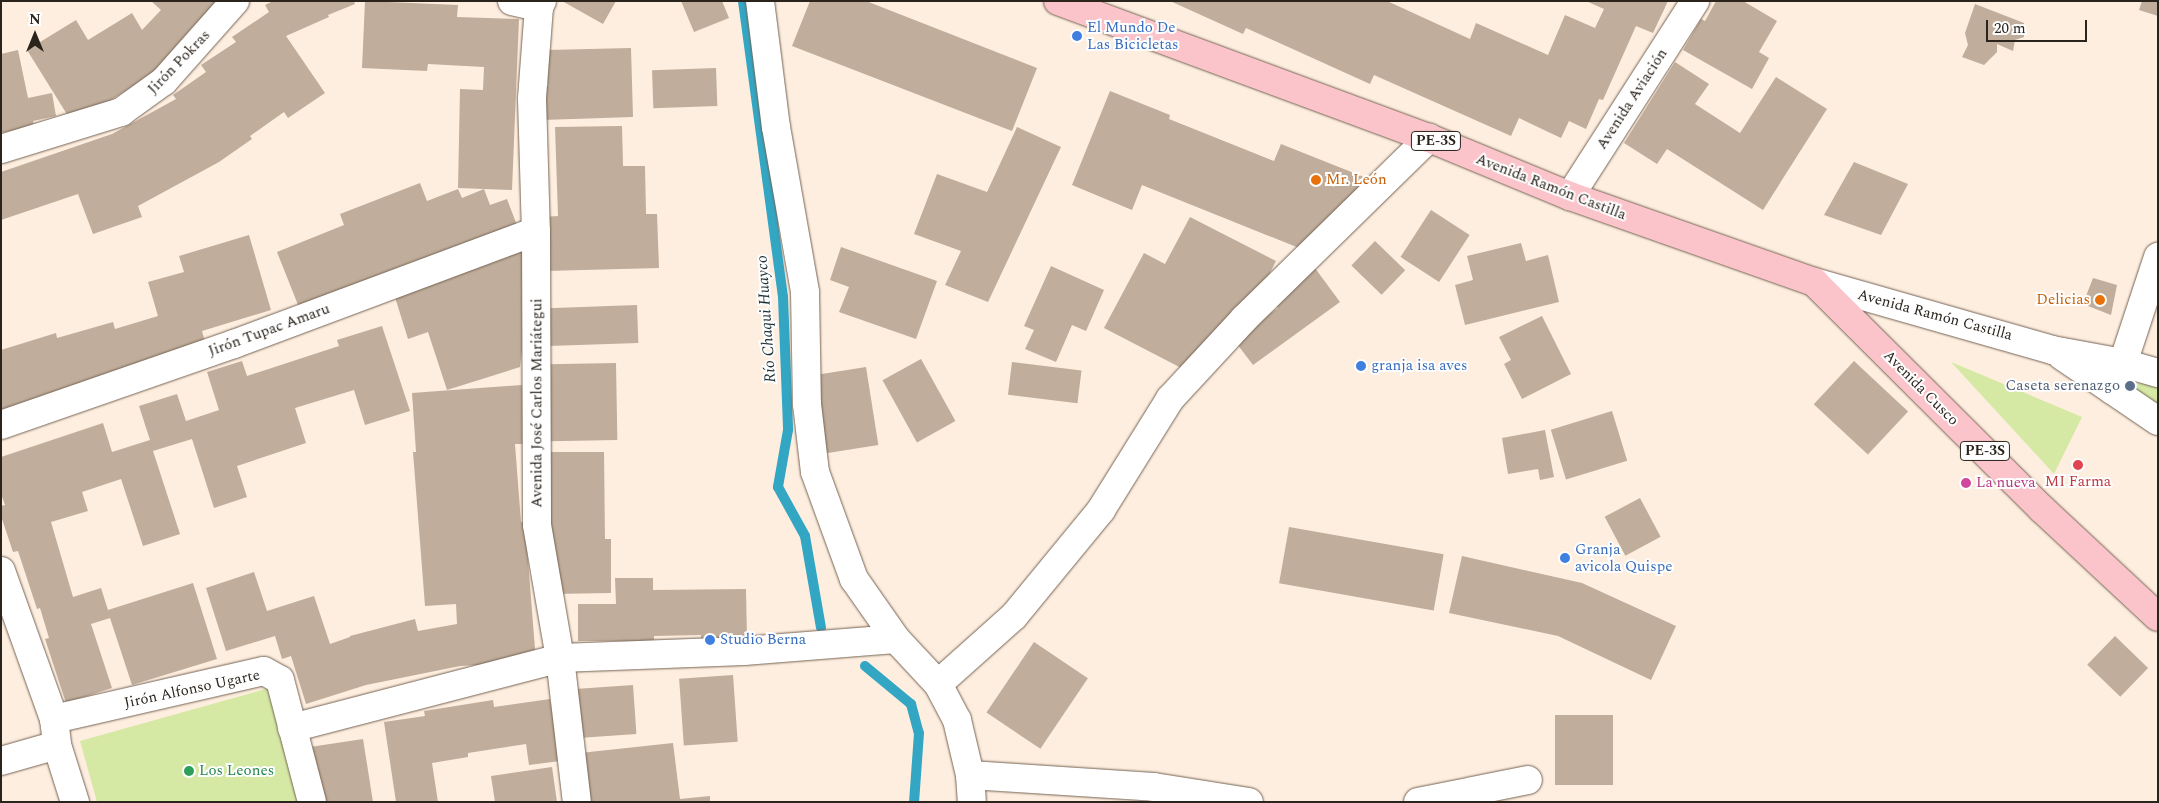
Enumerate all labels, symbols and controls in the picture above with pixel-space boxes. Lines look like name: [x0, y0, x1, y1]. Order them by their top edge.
text: N: [29, 9, 41, 30]
north arrow: [10, 10, 60, 60]
scale bar: [1989, 10, 2090, 42]
text: 20 m: [1994, 17, 2026, 40]
place label: El Mundo De Las Bicicletas: [1087, 18, 1178, 53]
street label: Jirón Pokras: [144, 26, 214, 98]
marker: El Mundo De Las Bicicletas: [1071, 30, 1083, 42]
street label: Avenida Aviación: [1593, 45, 1671, 153]
road number: PE-3S: [1410, 130, 1462, 152]
street label: Avenida Ramón Castilla: [1473, 150, 1629, 224]
place label: Mr. León: [1326, 171, 1387, 189]
marker: Mr. León: [1310, 174, 1322, 186]
water label: Río Chaqui Huayco: [752, 255, 780, 383]
street label: Avenida Ramón Castilla: [1856, 286, 2014, 344]
place label: Delicias: [2036, 291, 2090, 309]
marker: Delicias: [2094, 294, 2106, 306]
street label: Avenida José Carlos Mariátegui: [528, 298, 546, 508]
street label: Jirón Tupac Amaru: [206, 300, 332, 360]
street label: Avenida Cusco: [1880, 347, 1962, 429]
place label: granja isa aves: [1371, 357, 1467, 375]
marker: granja isa aves: [1355, 360, 1367, 372]
place label: Caseta serenazgo: [2005, 377, 2120, 395]
marker: Caseta serenazgo: [2124, 380, 2136, 392]
road number: PE-3S: [1959, 440, 2011, 462]
marker: MI Farma: [2072, 459, 2084, 471]
place label: MI Farma: [2045, 473, 2111, 491]
place label: La nueva: [1976, 474, 2036, 492]
marker: La nueva: [1960, 477, 1972, 489]
place label: Granja avicola Quispe: [1575, 540, 1673, 575]
marker: Granja avicola Quispe: [1559, 552, 1571, 564]
place label: Studio Berna: [720, 631, 806, 649]
marker: Studio Berna: [704, 634, 716, 646]
street label: Jirón Alfonso Ugarte: [122, 666, 262, 712]
place label: Los Leones: [199, 762, 274, 780]
marker: Los Leones: [183, 765, 195, 777]

